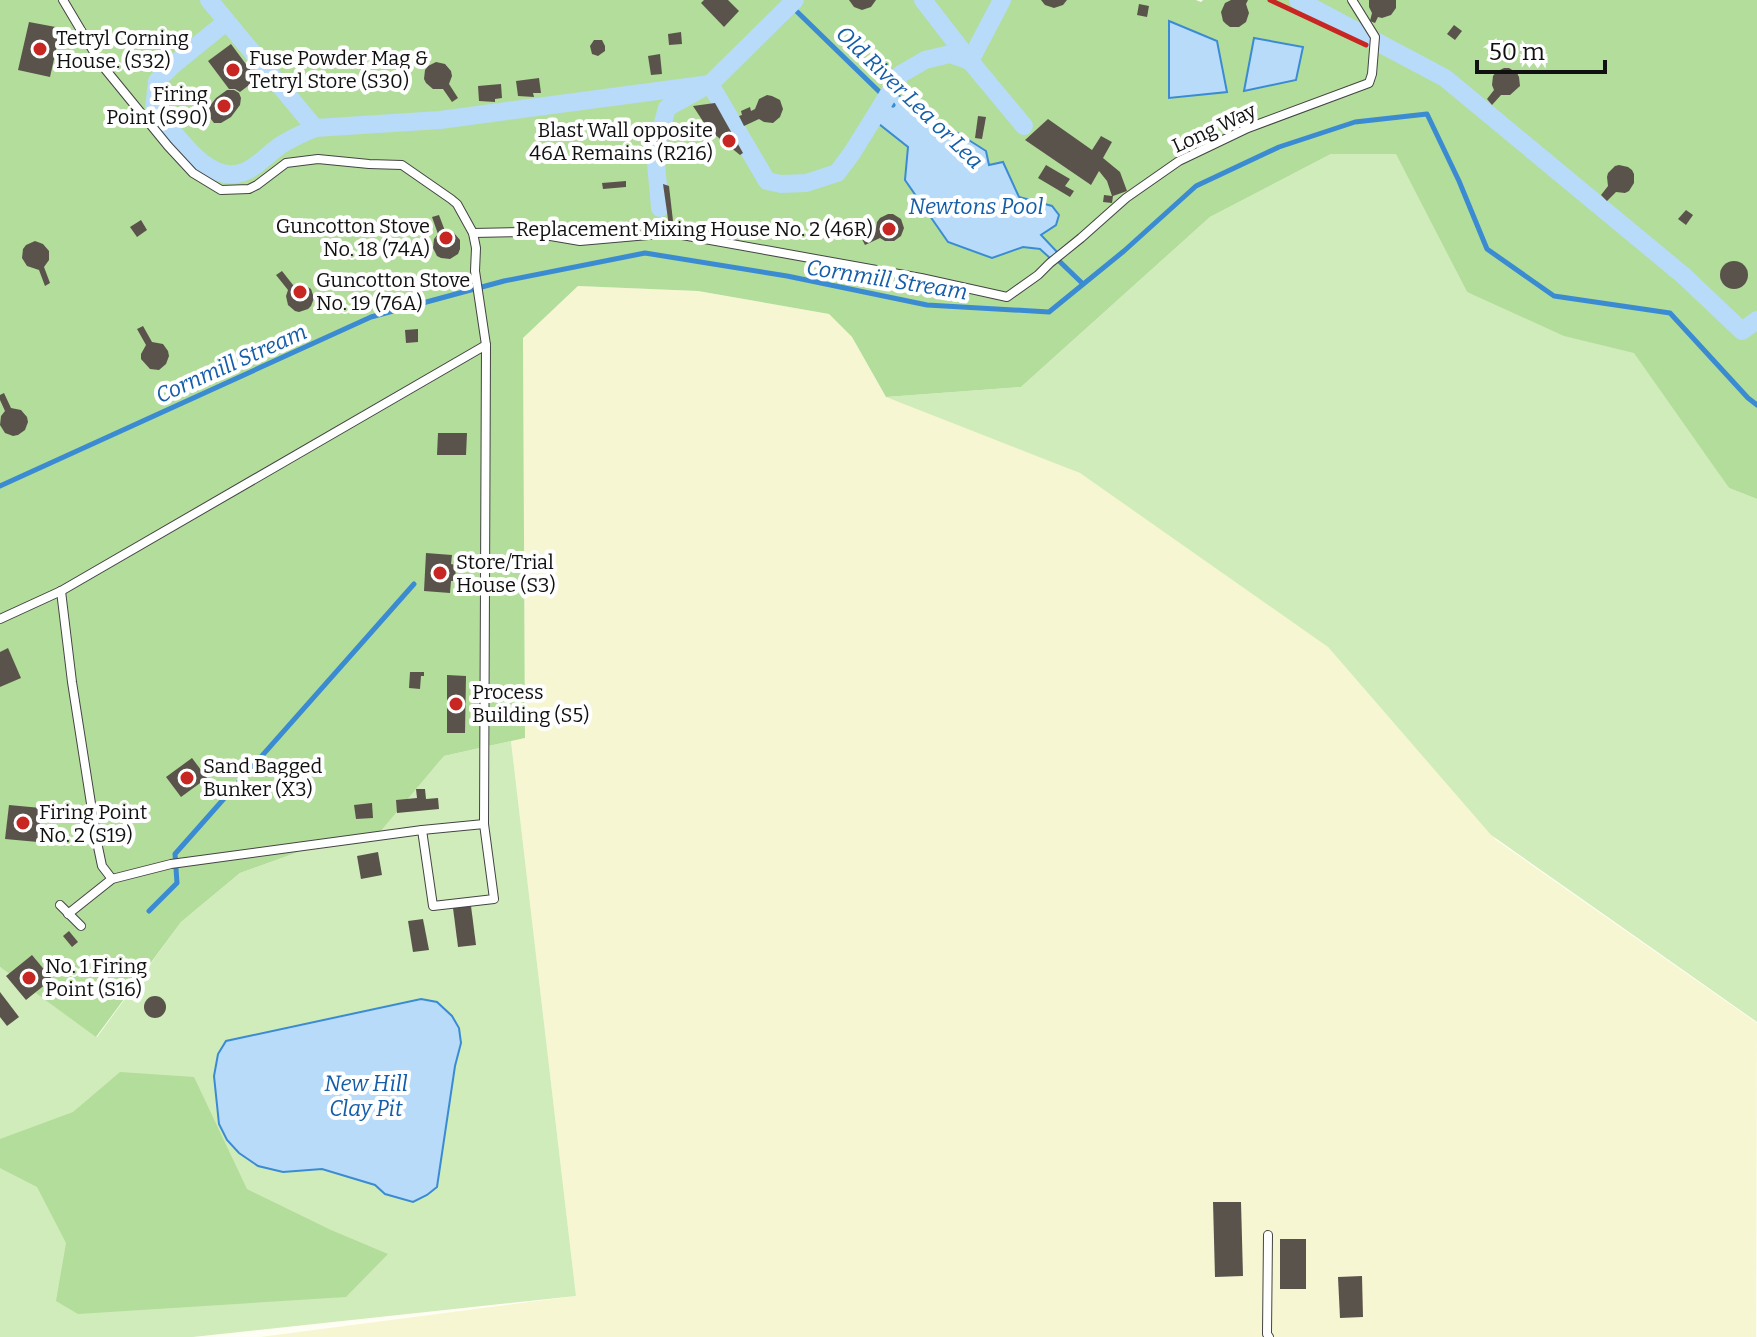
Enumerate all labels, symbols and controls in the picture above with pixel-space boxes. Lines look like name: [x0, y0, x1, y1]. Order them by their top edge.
water label: Old River Lea or Lea: [830, 20, 989, 174]
scale bar: [1477, 24, 1605, 74]
place label: Tetryl Corning House. (S32): [56, 26, 189, 73]
text: 50 m: [1489, 38, 1545, 66]
marker: Tetryl Corning House. (S32): [31, 40, 49, 58]
place label: Fuse Powder Mag & Tetryl Store (S30): [249, 46, 428, 93]
marker: Fuse Powder Mag & Tetryl Store (S30): [224, 61, 242, 79]
place label: Firing Point (S90): [106, 82, 208, 129]
marker: Firing Point (S90): [215, 97, 233, 115]
street label: Long Way: [1168, 98, 1260, 158]
place label: Blast Wall opposite 46A Remains (R216): [529, 118, 713, 165]
marker: Blast Wall opposite 46A Remains (R216): [720, 132, 738, 150]
water label: Newtons Pool: [908, 193, 1044, 220]
place label: Guncotton Stove No. 18 (74A): [276, 214, 430, 261]
place label: Replacement Mixing House No. 2 (46R): [516, 217, 873, 241]
marker: Replacement Mixing House No. 2 (46R): [880, 220, 898, 238]
marker: Guncotton Stove No. 18 (74A): [437, 229, 455, 247]
water label: Cornmill Stream: [804, 253, 969, 306]
place label: Guncotton Stove No. 19 (76A): [316, 268, 470, 315]
marker: Guncotton Stove No. 19 (76A): [291, 283, 309, 301]
water label: Cornmill Stream: [151, 318, 311, 409]
place label: Store/Trial House (S3): [456, 550, 556, 597]
marker: Store/Trial House (S3): [431, 564, 449, 582]
place label: Process Building (S5): [472, 680, 589, 727]
marker: Process Building (S5): [447, 695, 465, 713]
place label: Sand Bagged Bunker (X3): [203, 754, 323, 801]
marker: Sand Bagged Bunker (X3): [178, 769, 196, 787]
place label: Firing Point No. 2 (S19): [39, 800, 147, 847]
marker: Firing Point No. 2 (S19): [14, 814, 32, 832]
place label: No. 1 Firing Point (S16): [45, 954, 147, 1001]
marker: No. 1 Firing Point (S16): [20, 969, 38, 987]
water label: New Hill Clay Pit: [324, 1070, 408, 1122]

